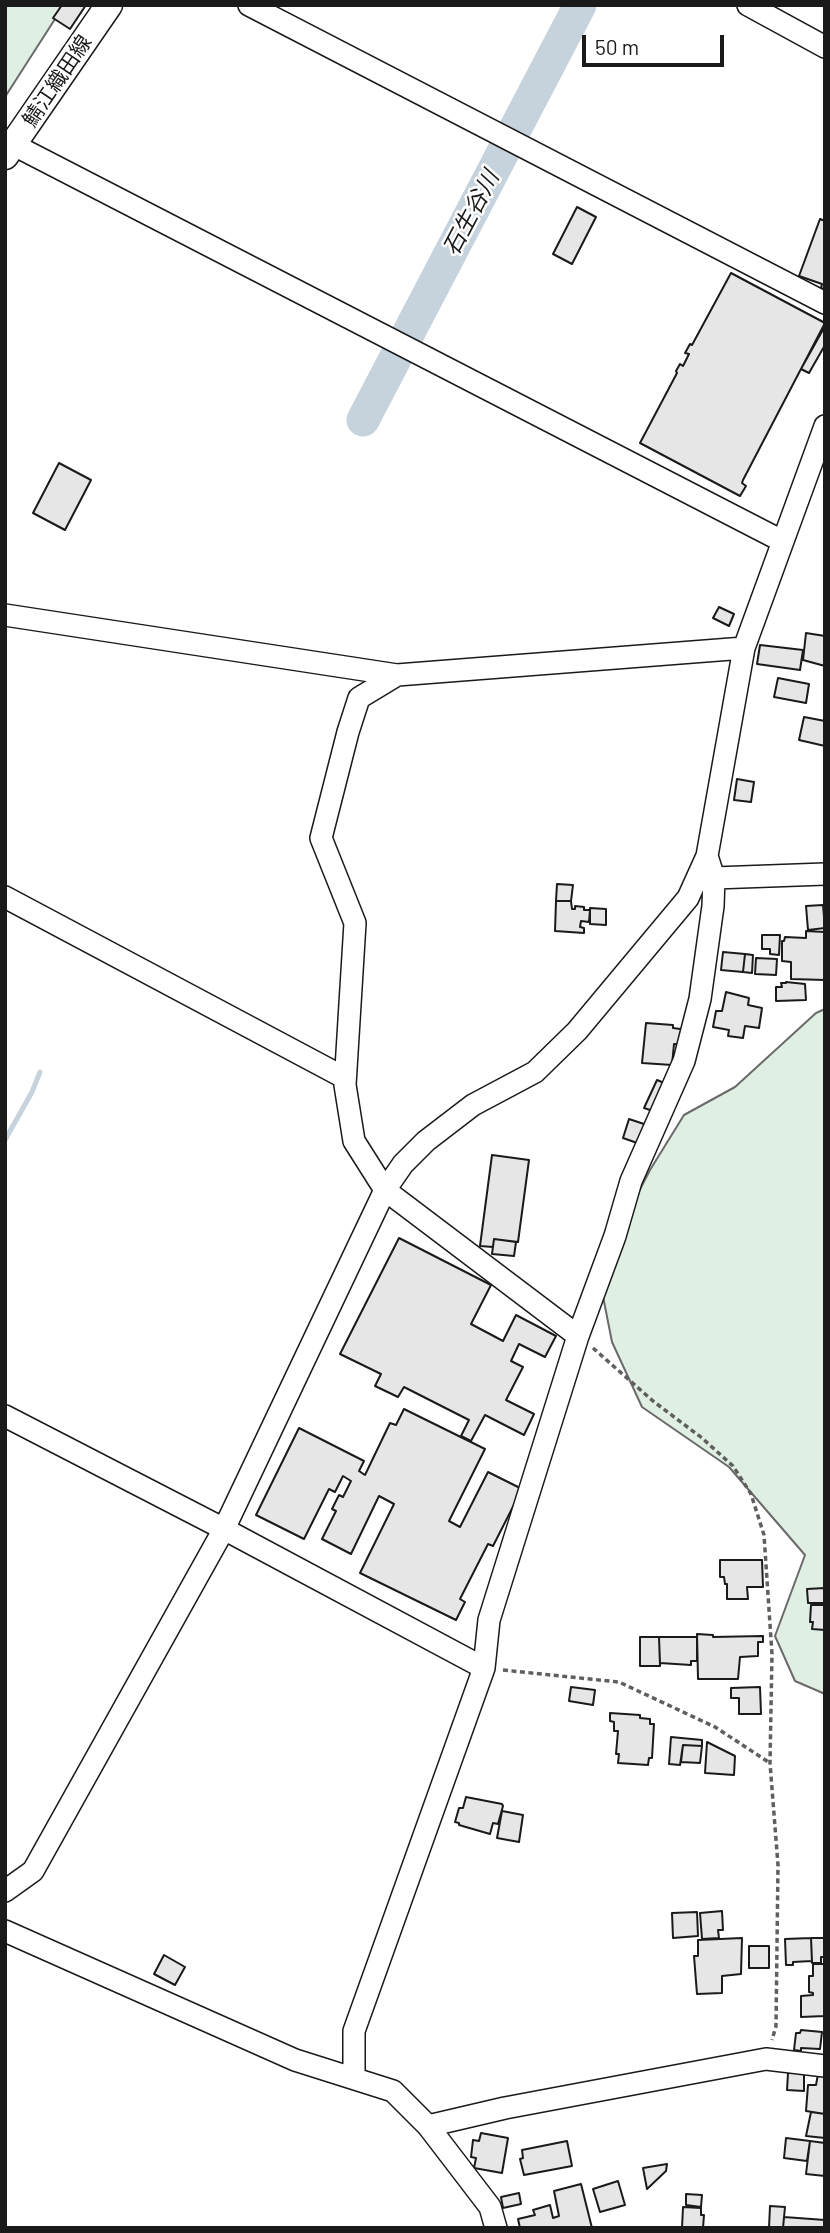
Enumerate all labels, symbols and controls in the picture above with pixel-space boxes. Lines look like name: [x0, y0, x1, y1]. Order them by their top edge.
scale bar: [585, 21, 727, 65]
street label: 鯖江織田線: [17, 30, 97, 132]
text: 50 m: [595, 34, 639, 59]
water label: 石生谷川: [437, 166, 505, 260]

